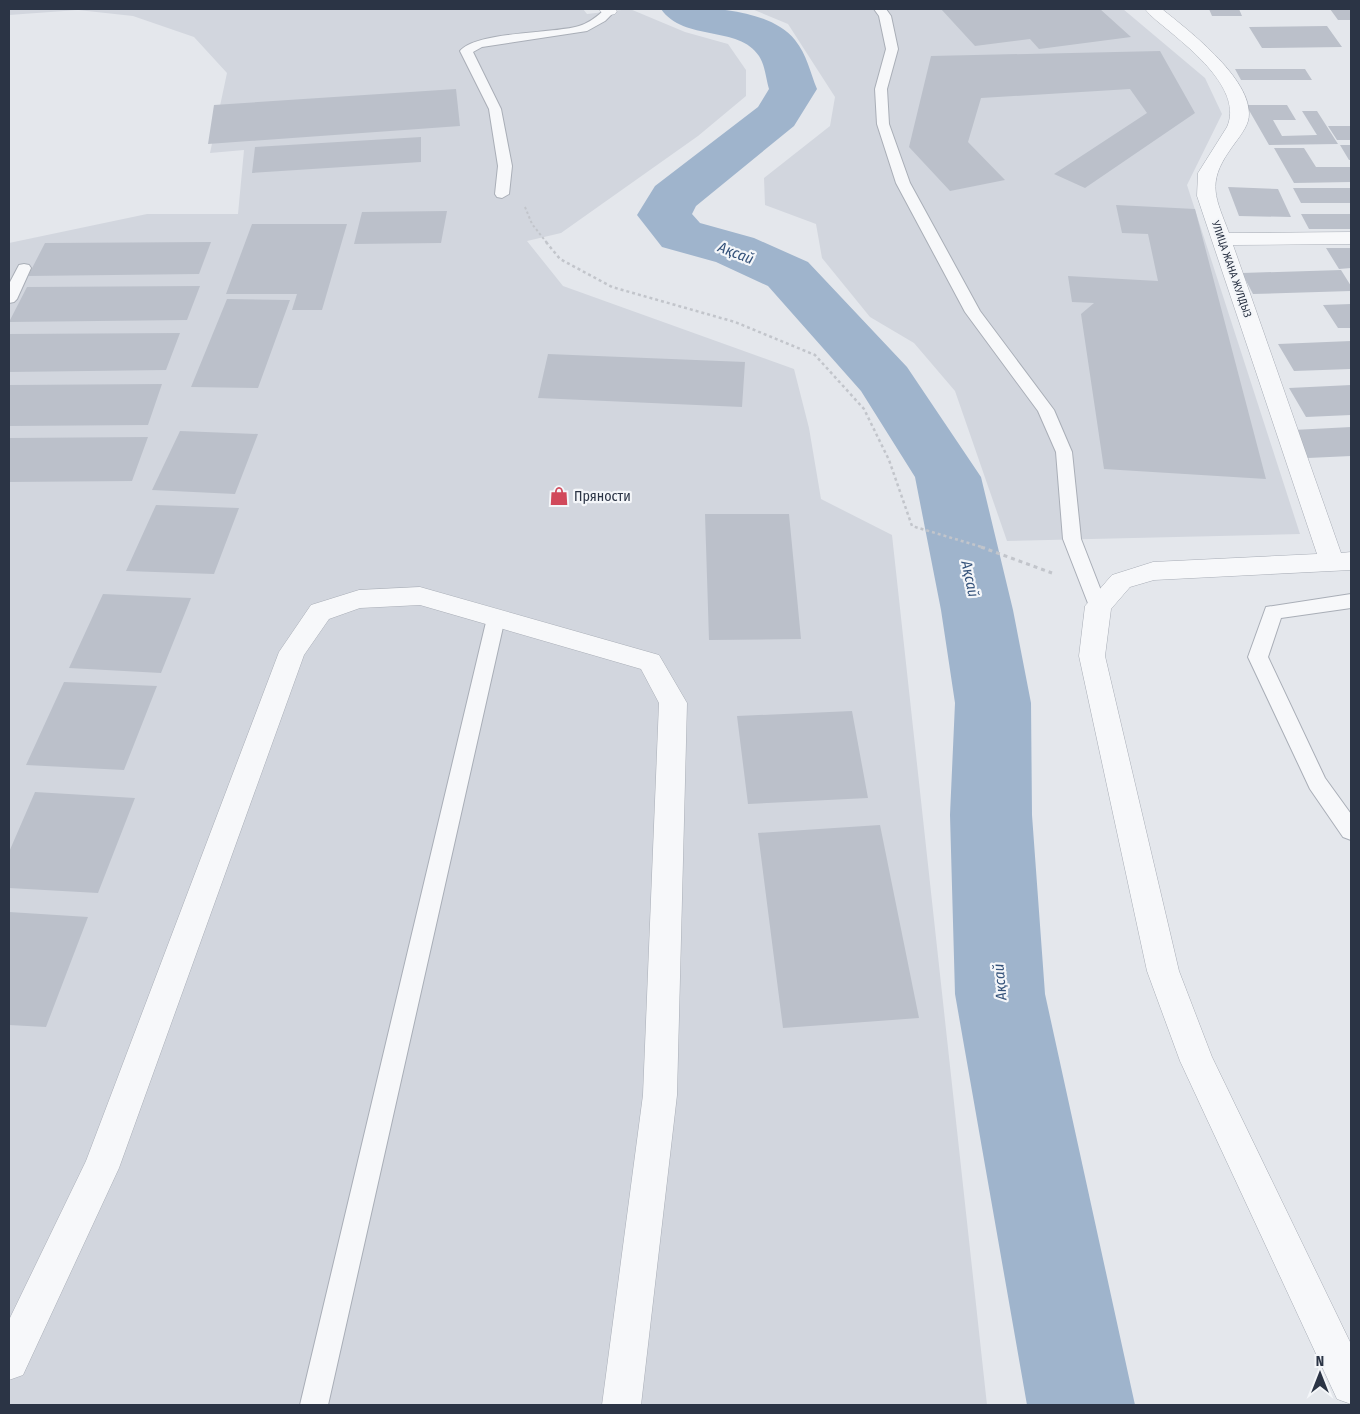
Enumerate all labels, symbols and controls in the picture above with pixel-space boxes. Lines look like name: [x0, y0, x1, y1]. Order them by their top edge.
street label: УЛИЦА ЖАНА ЖУЛДЫЗ: [1209, 218, 1254, 319]
water label: Ақсай: [715, 238, 757, 268]
shop icon: Пряности: [548, 485, 570, 507]
place label: Пряности: [574, 488, 631, 505]
water label: Ақсай: [957, 558, 983, 599]
water label: Ақсай: [989, 963, 1011, 1002]
north arrow: [1295, 1349, 1345, 1399]
text: N: [1316, 1353, 1324, 1370]

